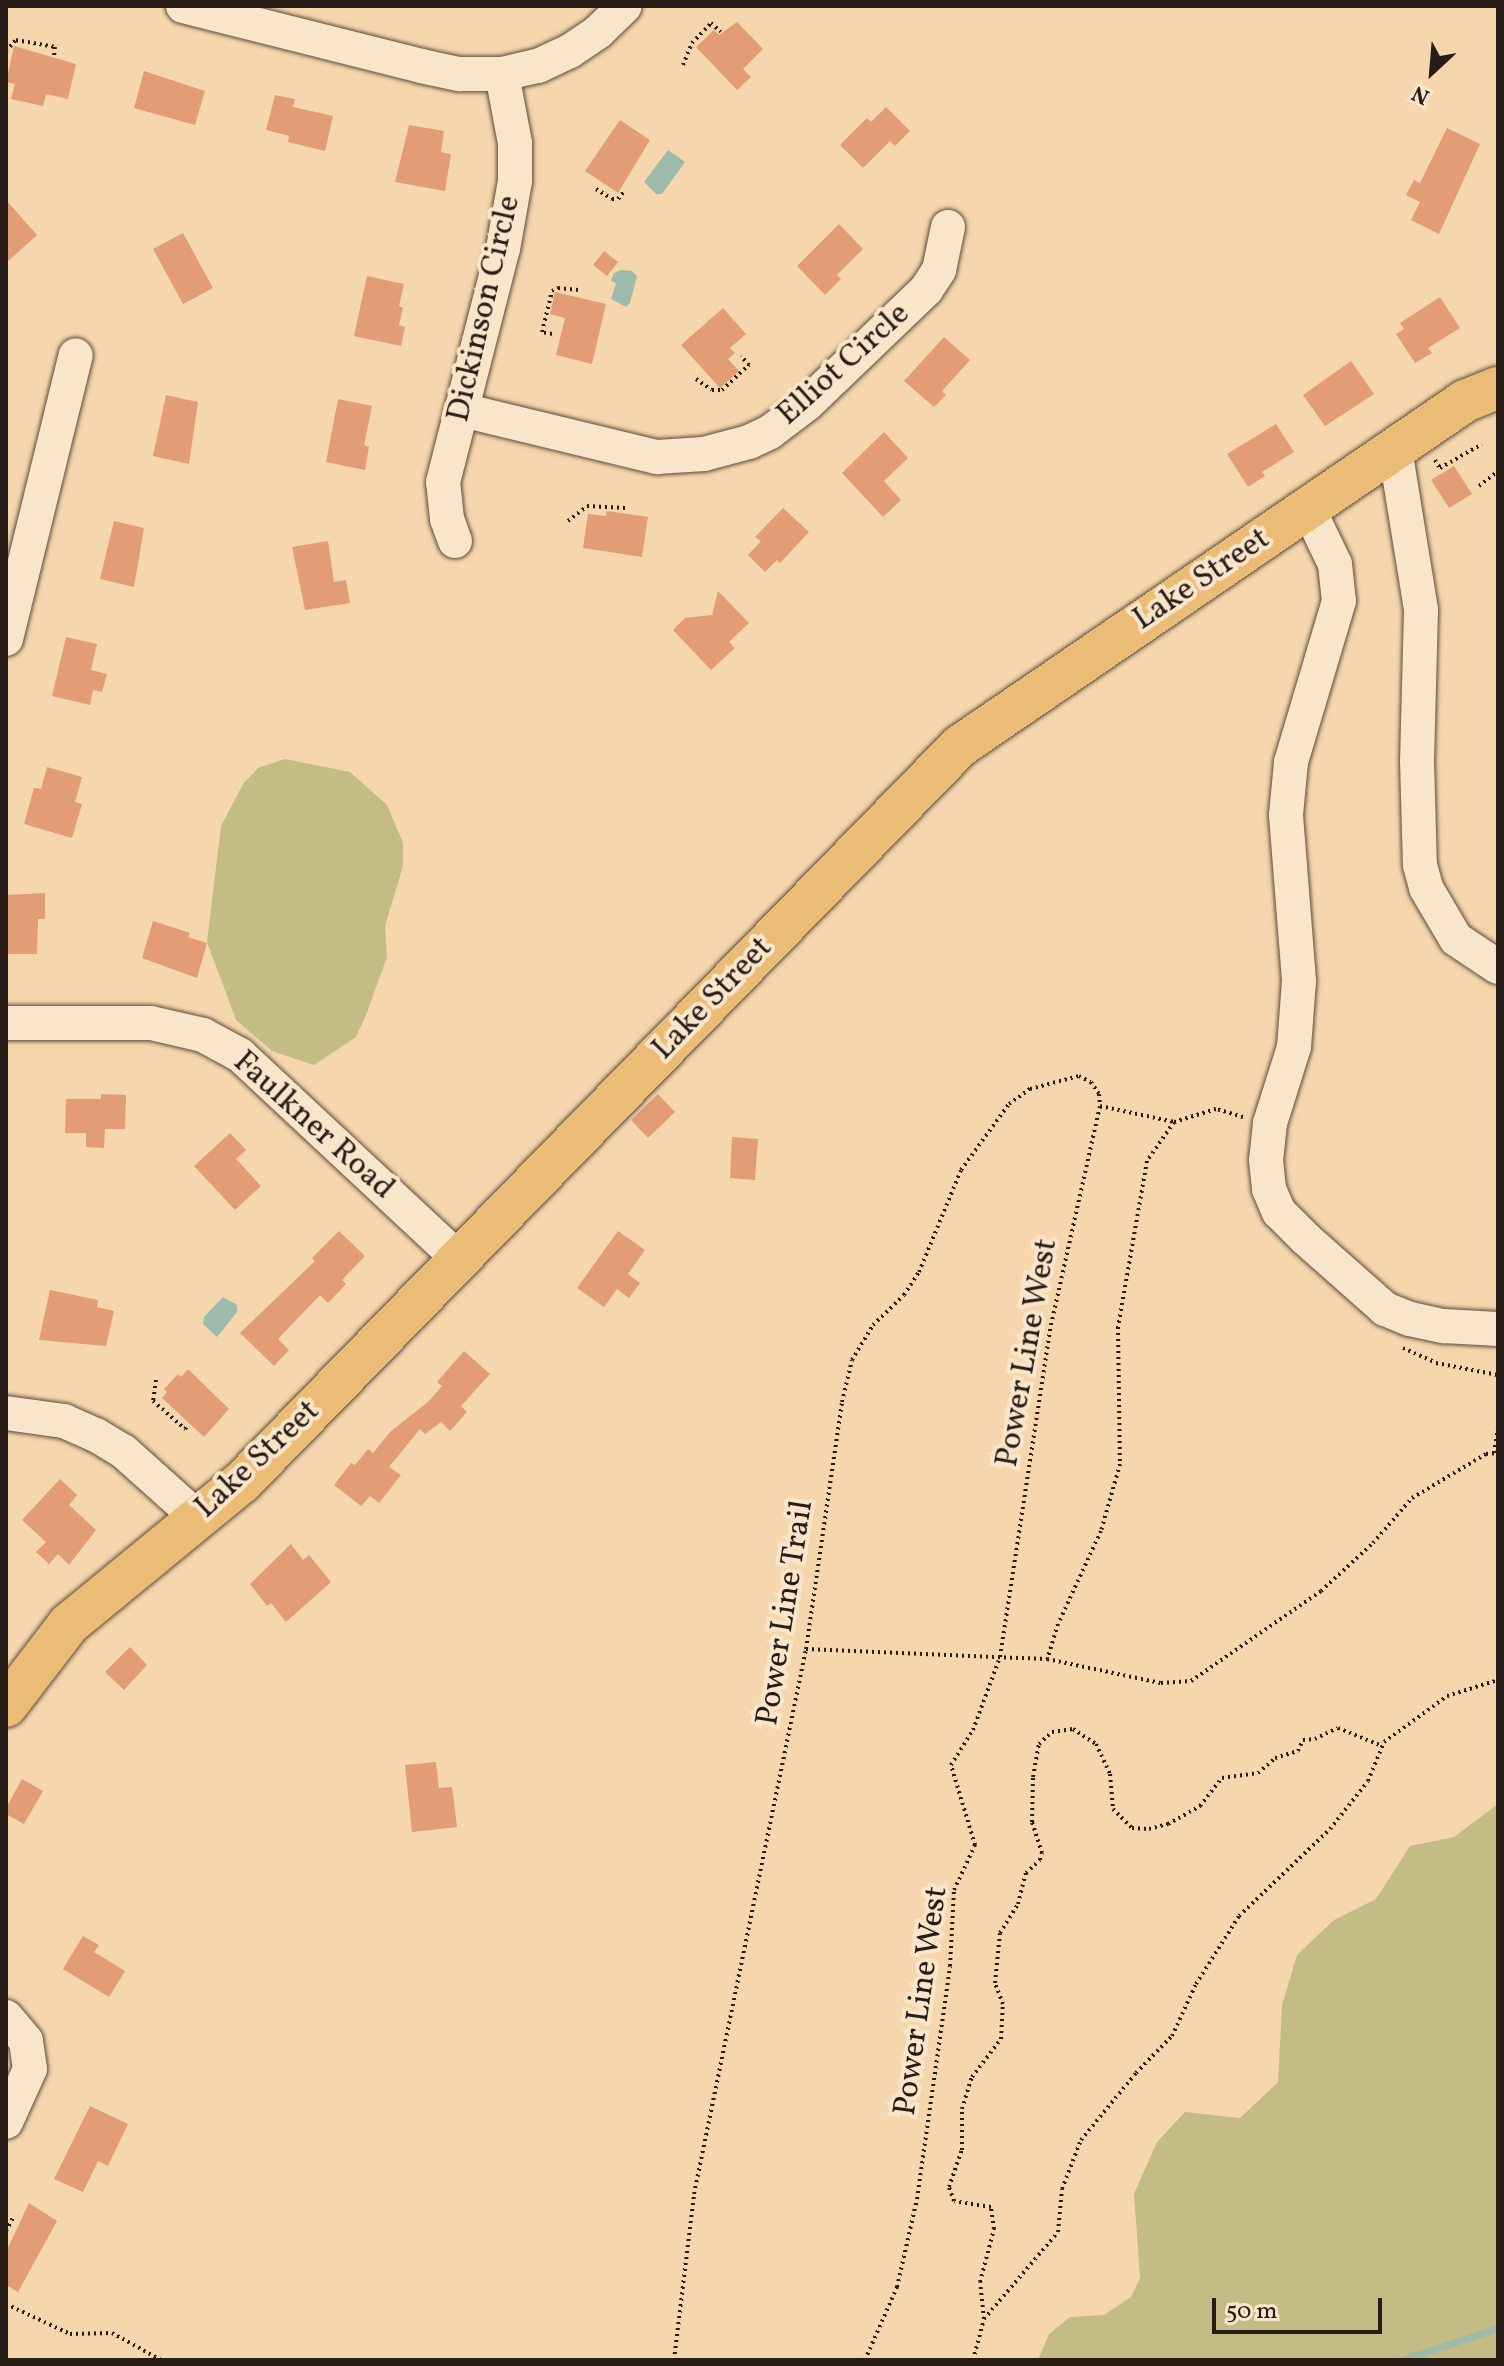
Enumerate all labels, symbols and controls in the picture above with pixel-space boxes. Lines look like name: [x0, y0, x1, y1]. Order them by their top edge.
north arrow: [1392, 32, 1472, 112]
text: N: [1407, 77, 1435, 111]
street label: Dickinson Circle: [440, 192, 530, 426]
street label: Elliot Circle: [770, 296, 918, 434]
street label: Lake Street: [1126, 520, 1278, 640]
street label: Lake Street: [645, 929, 781, 1069]
street label: Faulkner Road: [224, 1044, 402, 1208]
street label: Power Line West: [989, 1235, 1067, 1471]
street label: Lake Street: [188, 1393, 328, 1527]
street label: Power Line Trail: [749, 1497, 823, 1729]
street label: Power Line West: [887, 1883, 957, 2119]
scale bar: [1216, 2282, 1386, 2332]
text: 50 m: [1226, 2295, 1278, 2329]

